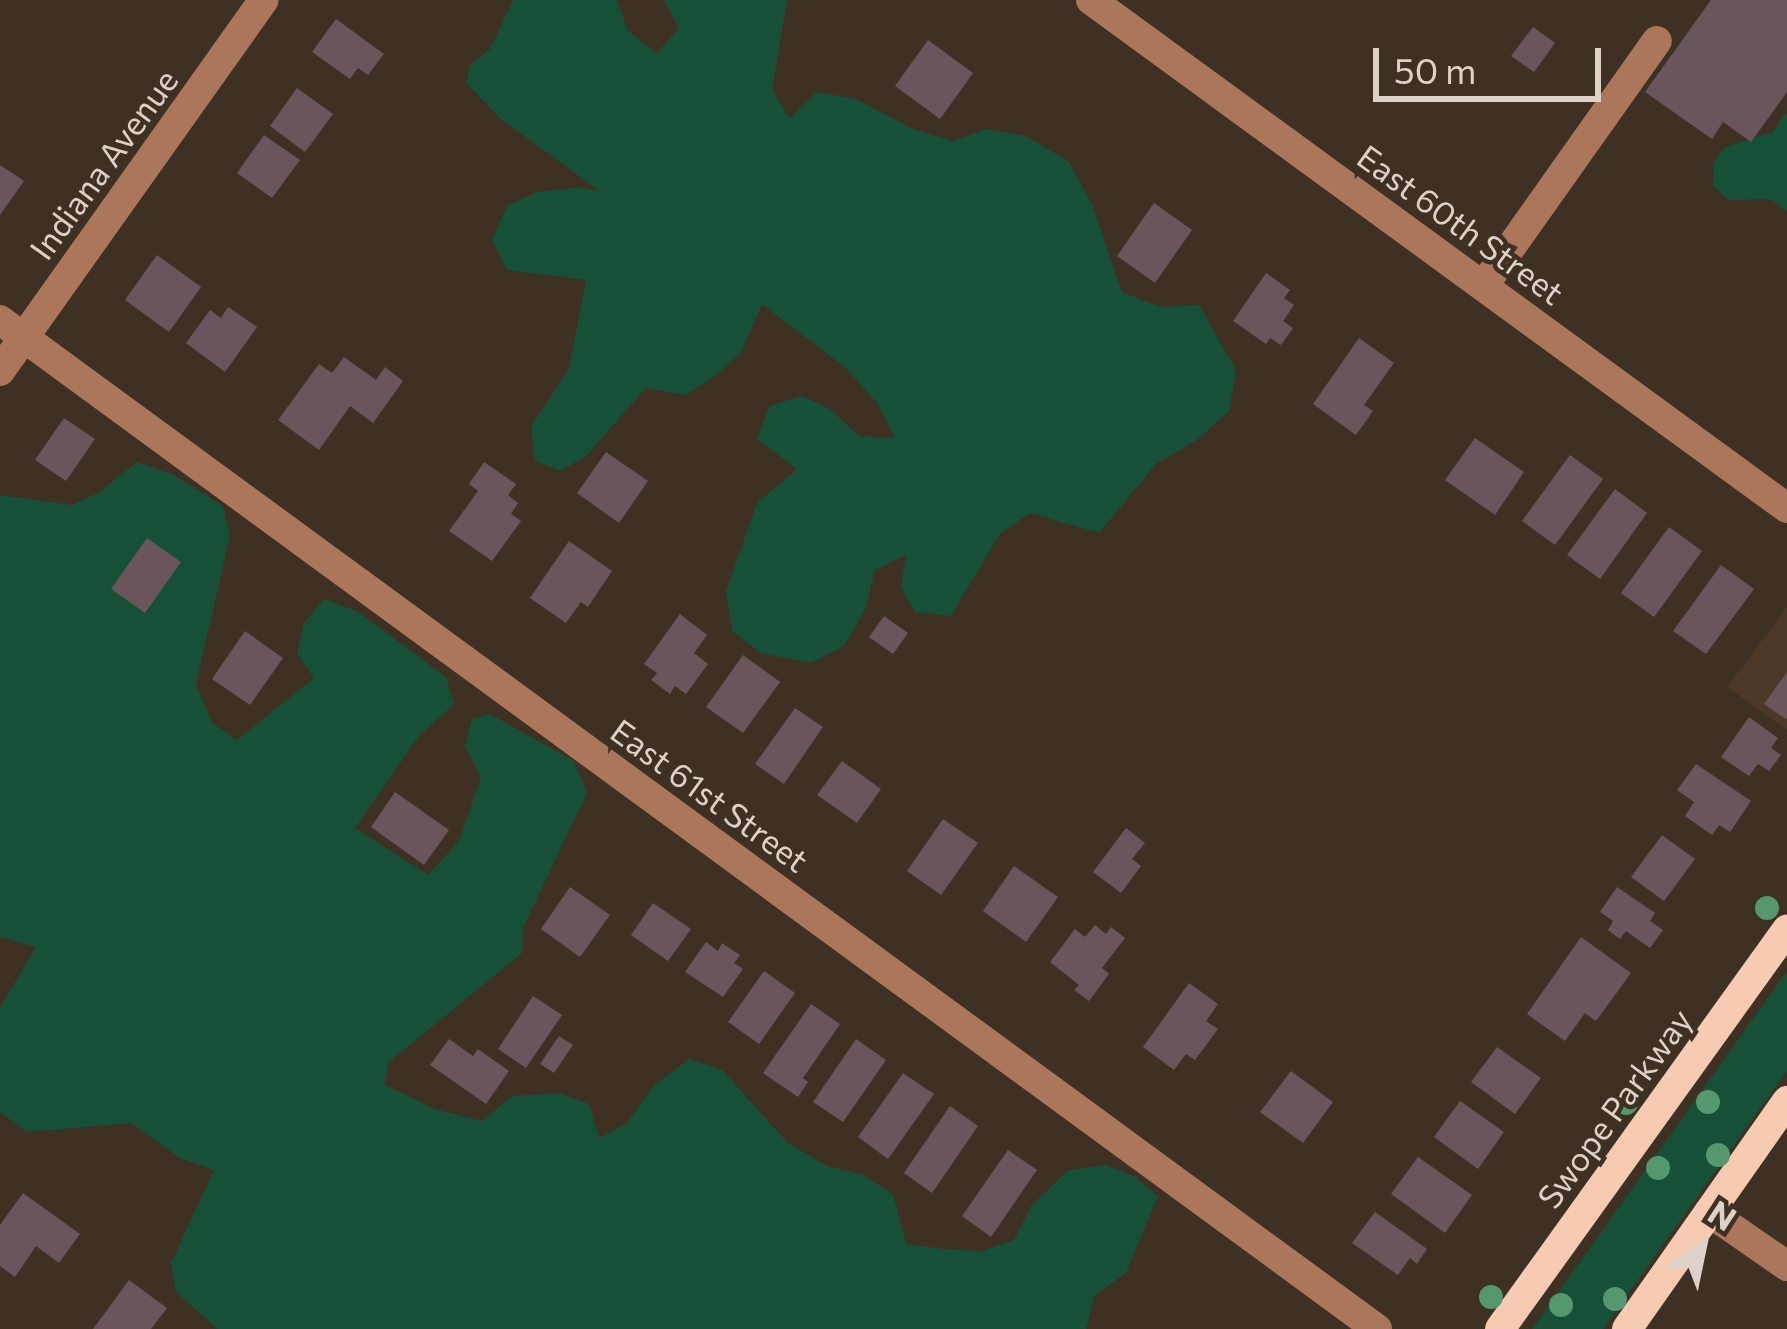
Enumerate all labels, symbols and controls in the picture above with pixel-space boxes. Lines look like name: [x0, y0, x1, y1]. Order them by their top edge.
scale bar: [1379, 24, 1607, 98]
text: 50 m: [1394, 47, 1476, 91]
street label: Indiana Avenue: [21, 61, 185, 267]
street label: East 60th Street: [1350, 136, 1572, 312]
street label: East 61st Street: [604, 710, 816, 880]
street label: Swope Parkway: [1528, 1001, 1700, 1215]
north arrow: [1643, 1185, 1763, 1305]
text: N: [1701, 1190, 1744, 1238]

